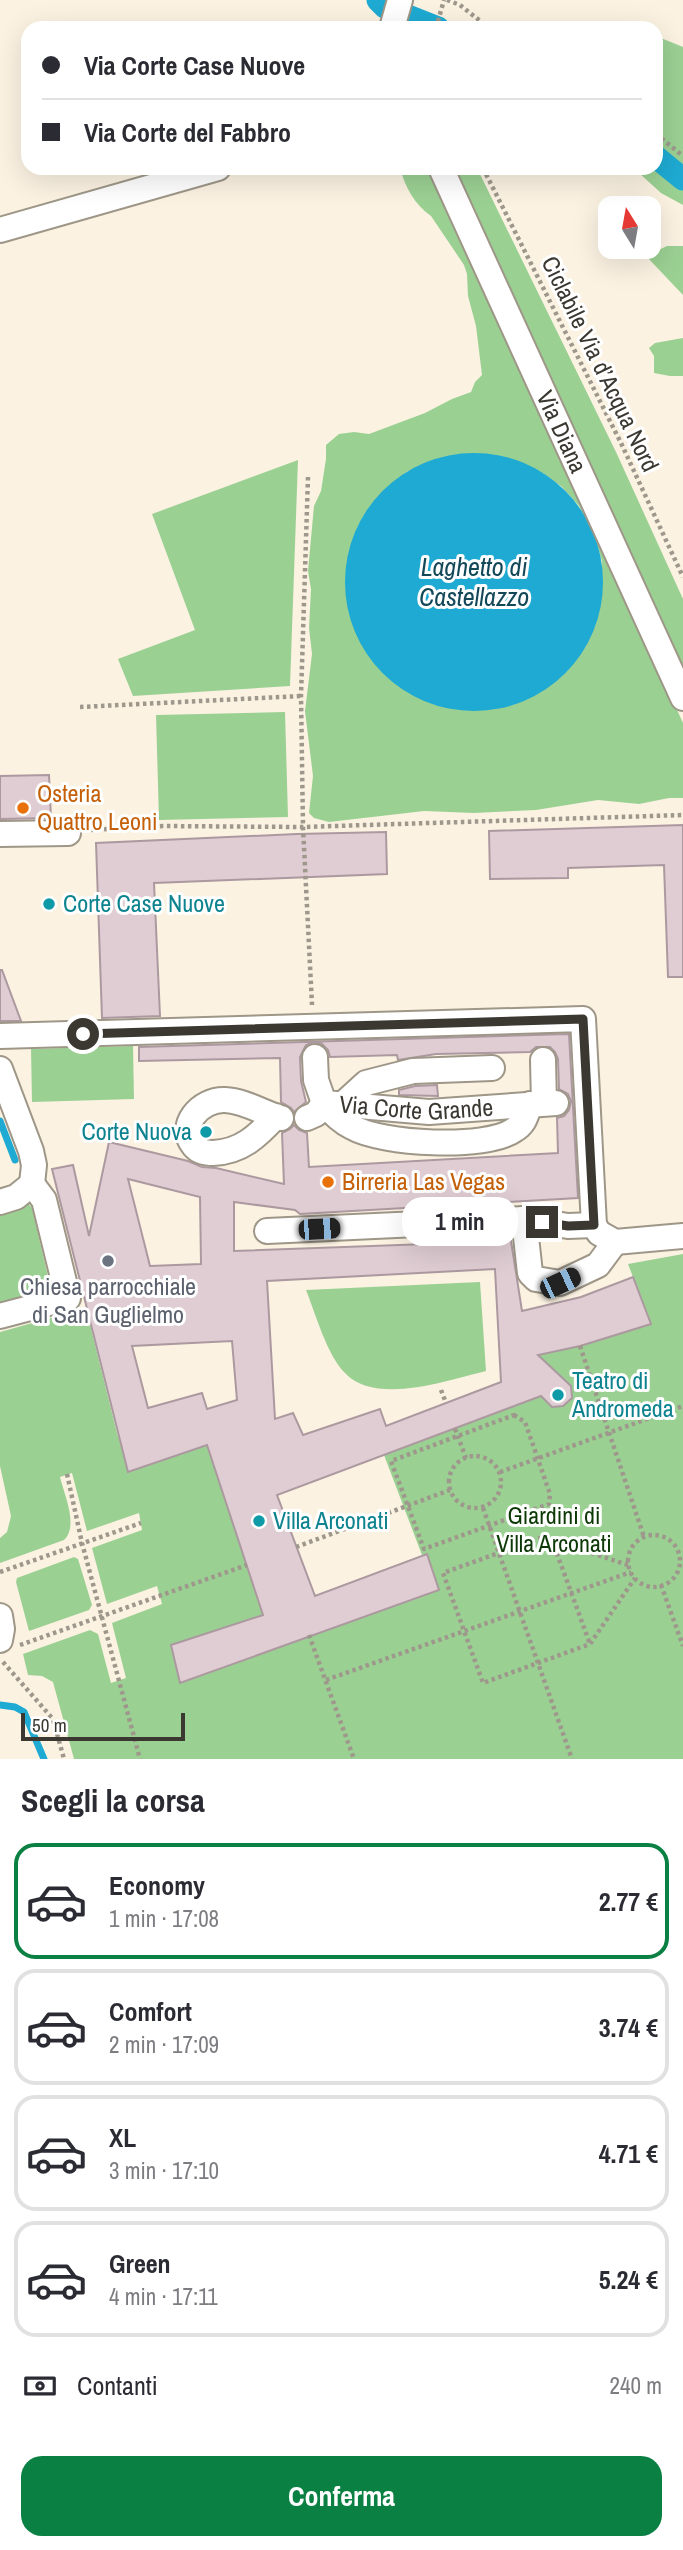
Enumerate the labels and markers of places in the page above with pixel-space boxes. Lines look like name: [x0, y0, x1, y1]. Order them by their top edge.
place label: Osteria Quattro Leoni: [37, 777, 157, 837]
marker: Osteria Quattro Leoni: [15, 800, 31, 816]
place label: Corte Case Nuove: [63, 887, 225, 919]
marker: Corte Case Nuove: [41, 896, 57, 912]
place label: Corte Nuova: [82, 1115, 192, 1147]
marker: Corte Nuova: [198, 1124, 214, 1140]
place label: Birreria Las Vegas: [342, 1165, 505, 1197]
marker: Birreria Las Vegas: [320, 1174, 336, 1190]
marker: Chiesa parrocchiale di San Guglielmo: [100, 1253, 116, 1269]
place label: Chiesa parrocchiale di San Guglielmo: [20, 1270, 196, 1330]
place label: Teatro di Andromeda: [571, 1364, 674, 1424]
marker: Teatro di Andromeda: [550, 1387, 566, 1403]
place label: Villa Arconati: [273, 1504, 389, 1536]
marker: Villa Arconati: [251, 1513, 267, 1529]

